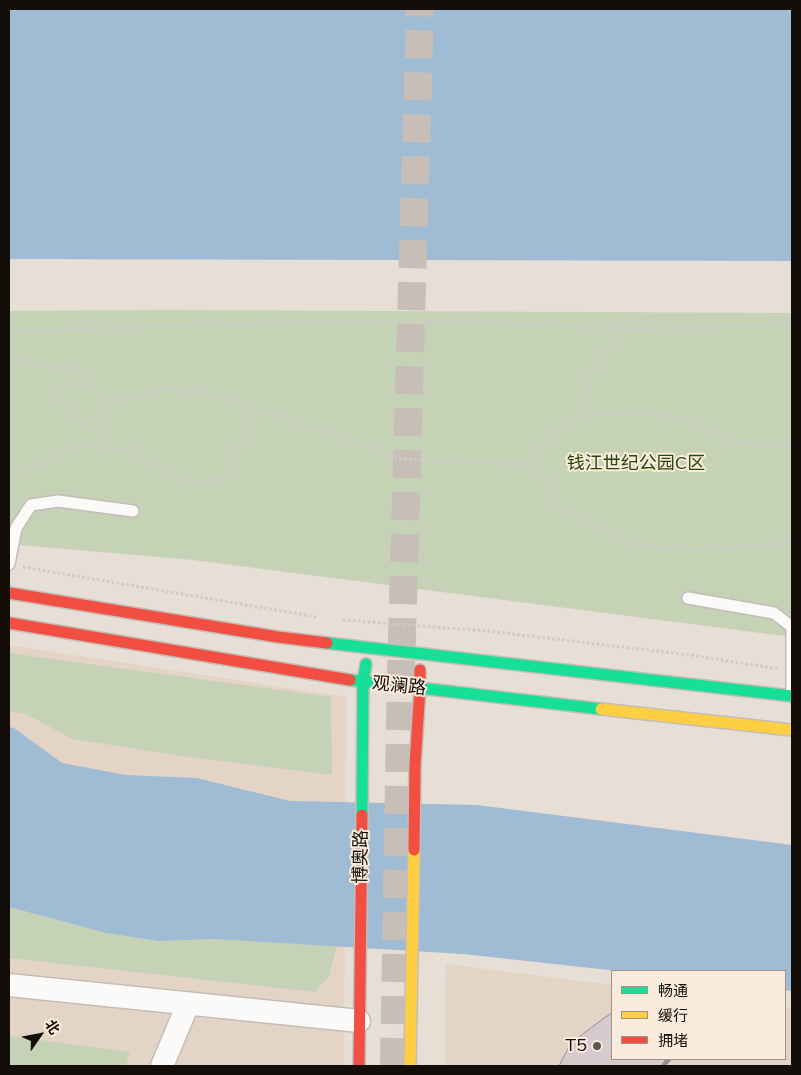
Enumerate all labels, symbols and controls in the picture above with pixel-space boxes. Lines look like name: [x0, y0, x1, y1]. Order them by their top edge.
park label: 钱江世纪公园C区: [567, 453, 705, 475]
street label: 观澜路: [371, 672, 427, 700]
street label: 博奥路: [350, 830, 372, 884]
legend: [611, 970, 786, 1060]
text: 畅通: [658, 981, 688, 1000]
text: 缓行: [658, 1006, 688, 1025]
north arrow: [15, 1010, 65, 1060]
text: 北: [41, 1016, 64, 1038]
text: 拥堵: [658, 1031, 688, 1050]
place label: T5: [565, 1035, 587, 1057]
marker: T5: [591, 1040, 603, 1052]

